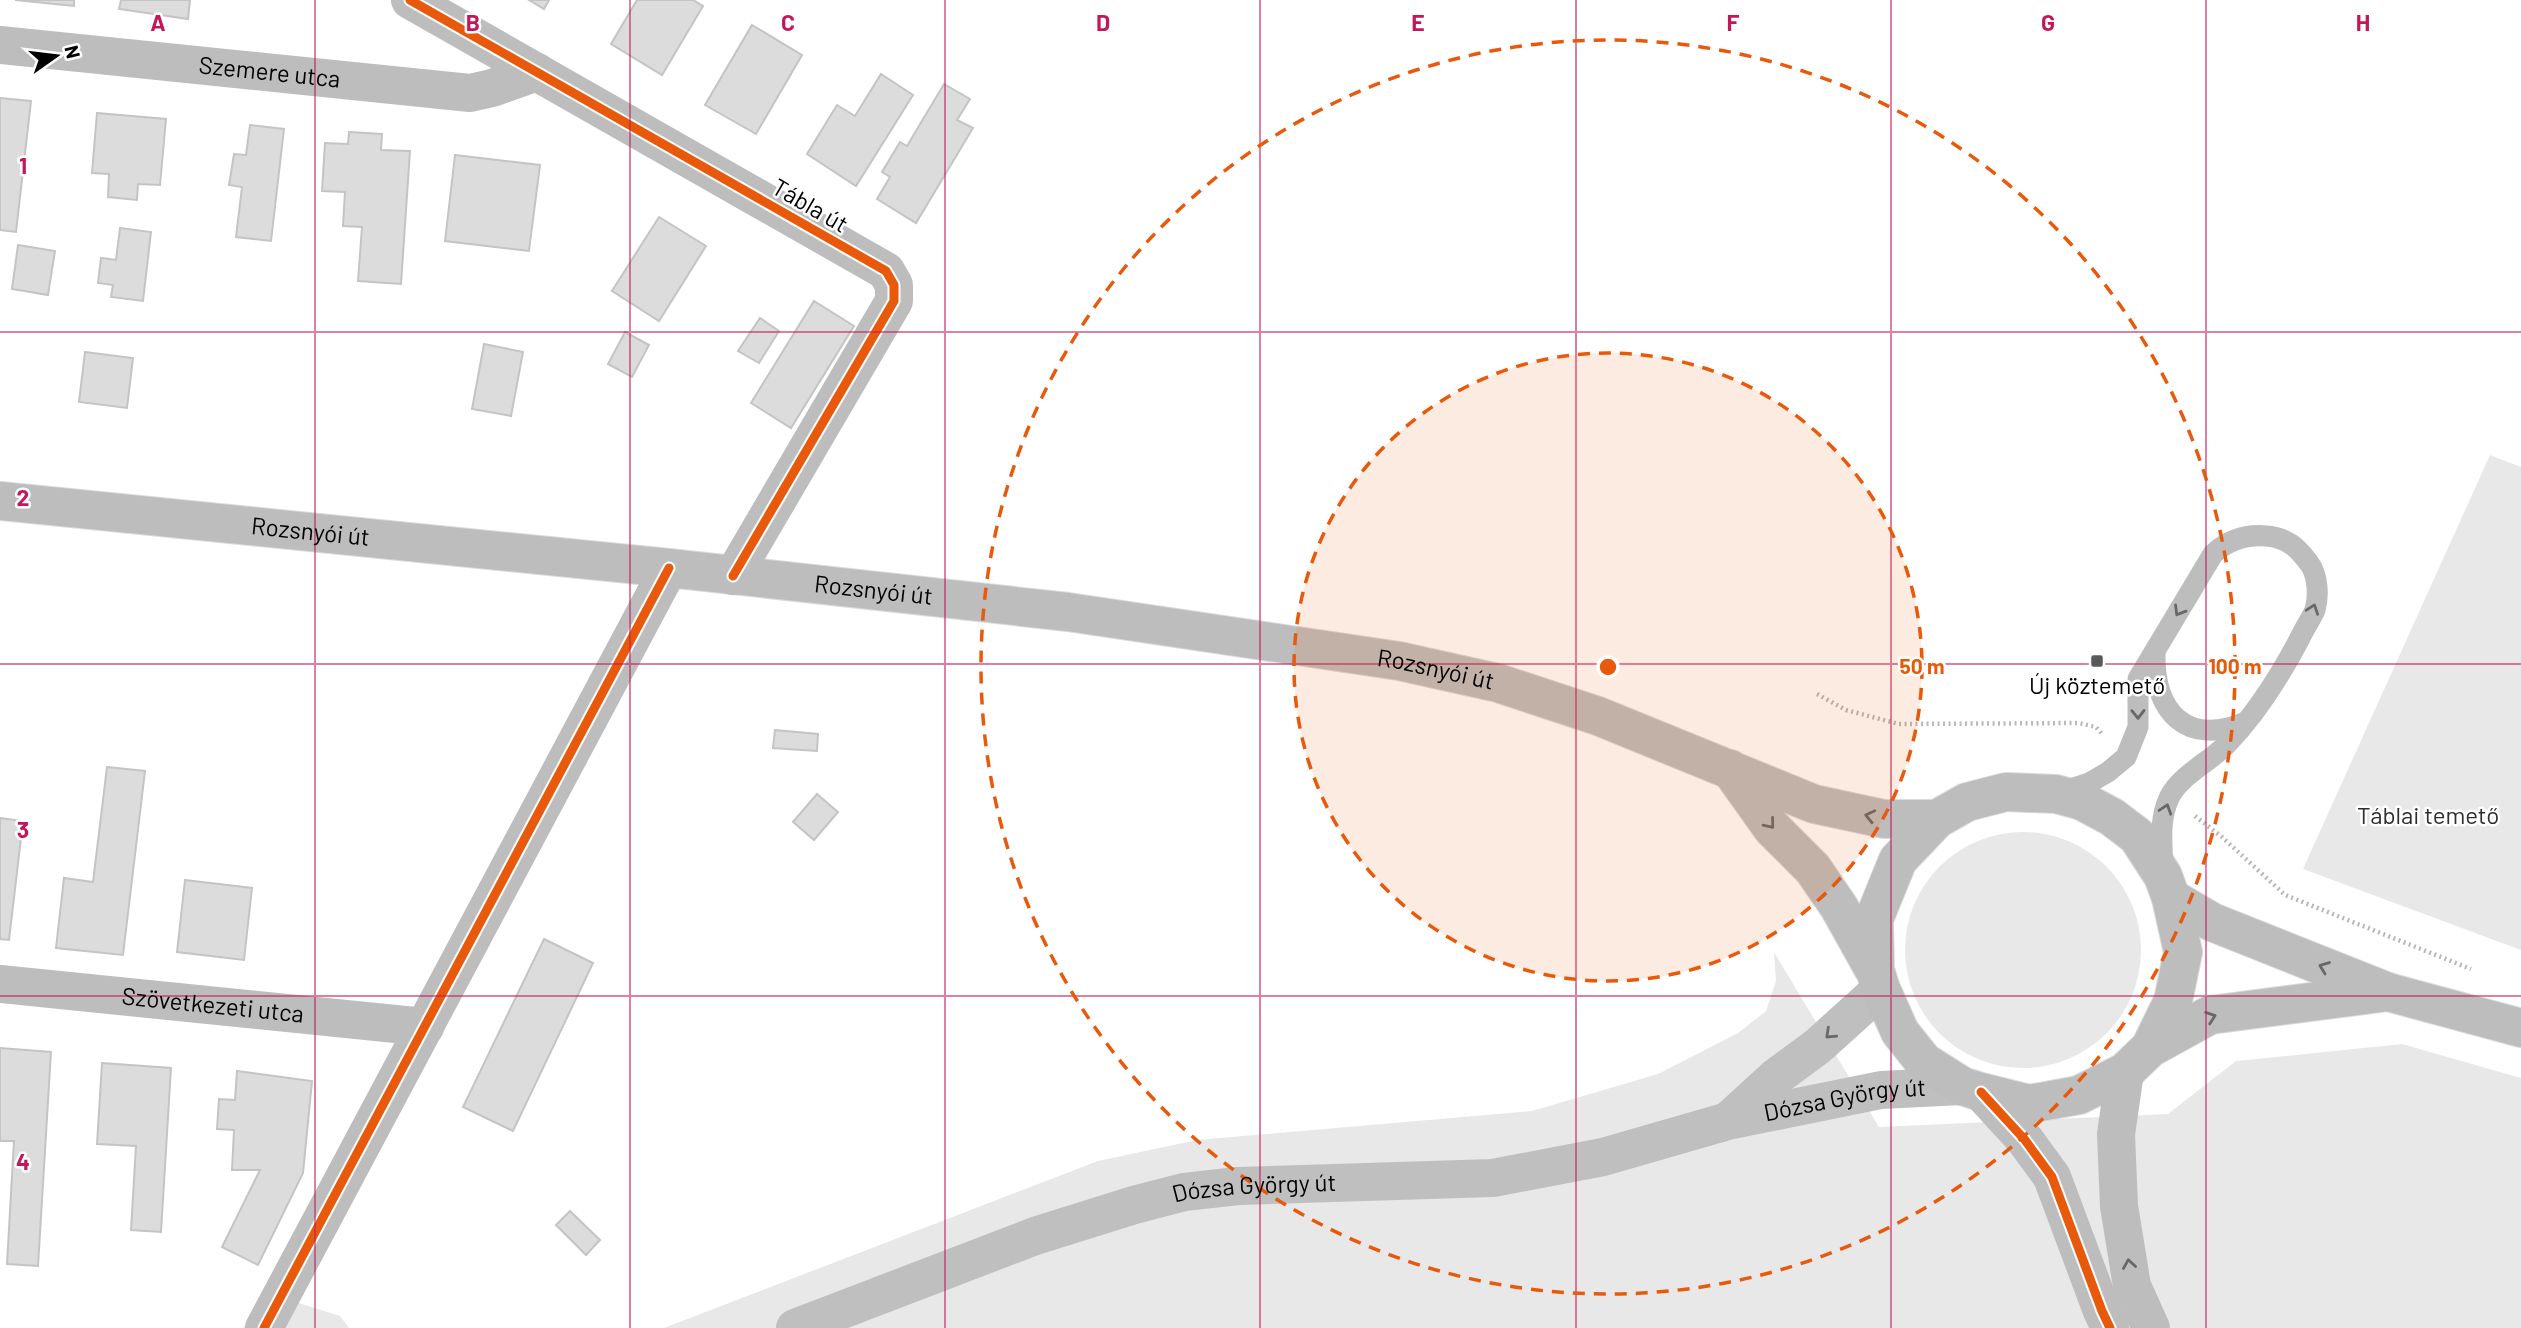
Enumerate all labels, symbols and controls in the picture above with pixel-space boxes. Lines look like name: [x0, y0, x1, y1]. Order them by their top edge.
text: A: [150, 8, 166, 36]
text: B: [466, 8, 480, 36]
text: C: [781, 8, 795, 36]
text: D: [1096, 8, 1110, 36]
text: E: [1411, 8, 1425, 36]
text: F: [1727, 8, 1740, 36]
text: G: [2041, 8, 2055, 36]
text: H: [2356, 8, 2370, 36]
north arrow: [21, 21, 91, 91]
text: N: [60, 43, 86, 61]
street label: Szemere utca: [198, 49, 342, 93]
text: 1: [19, 151, 27, 179]
street label: Tábla út: [768, 171, 854, 238]
text: 2: [17, 483, 29, 511]
street label: Rozsnyói út: [250, 510, 371, 551]
street label: Rozsnyói út: [813, 568, 934, 610]
one-way arrow: [2174, 603, 2187, 616]
one-way arrow: [2305, 604, 2319, 616]
street label: Rozsnyói út: [1376, 642, 1497, 695]
text: 50 m: [1899, 653, 1945, 678]
marker: Új köztemető: [2089, 653, 2105, 669]
text: 100 m: [2208, 653, 2262, 678]
centre of rings: [1596, 655, 1620, 679]
place label: Új köztemető: [2029, 670, 2165, 699]
one-way arrow: [2130, 709, 2146, 720]
park label: Táblai temető: [2357, 800, 2499, 829]
one-way arrow: [2157, 803, 2172, 815]
one-way arrow: [1864, 810, 1876, 825]
text: 3: [17, 815, 29, 843]
one-way arrow: [1762, 816, 1775, 829]
one-way arrow: [2319, 961, 2331, 975]
street label: Szövetkezeti utca: [121, 980, 305, 1028]
one-way arrow: [2204, 1011, 2217, 1025]
one-way arrow: [1825, 1026, 1838, 1039]
street label: Dózsa György út: [1761, 1072, 1927, 1126]
text: 4: [16, 1147, 30, 1175]
street label: Dózsa György út: [1169, 1167, 1337, 1207]
one-way arrow: [2122, 1258, 2137, 1270]

